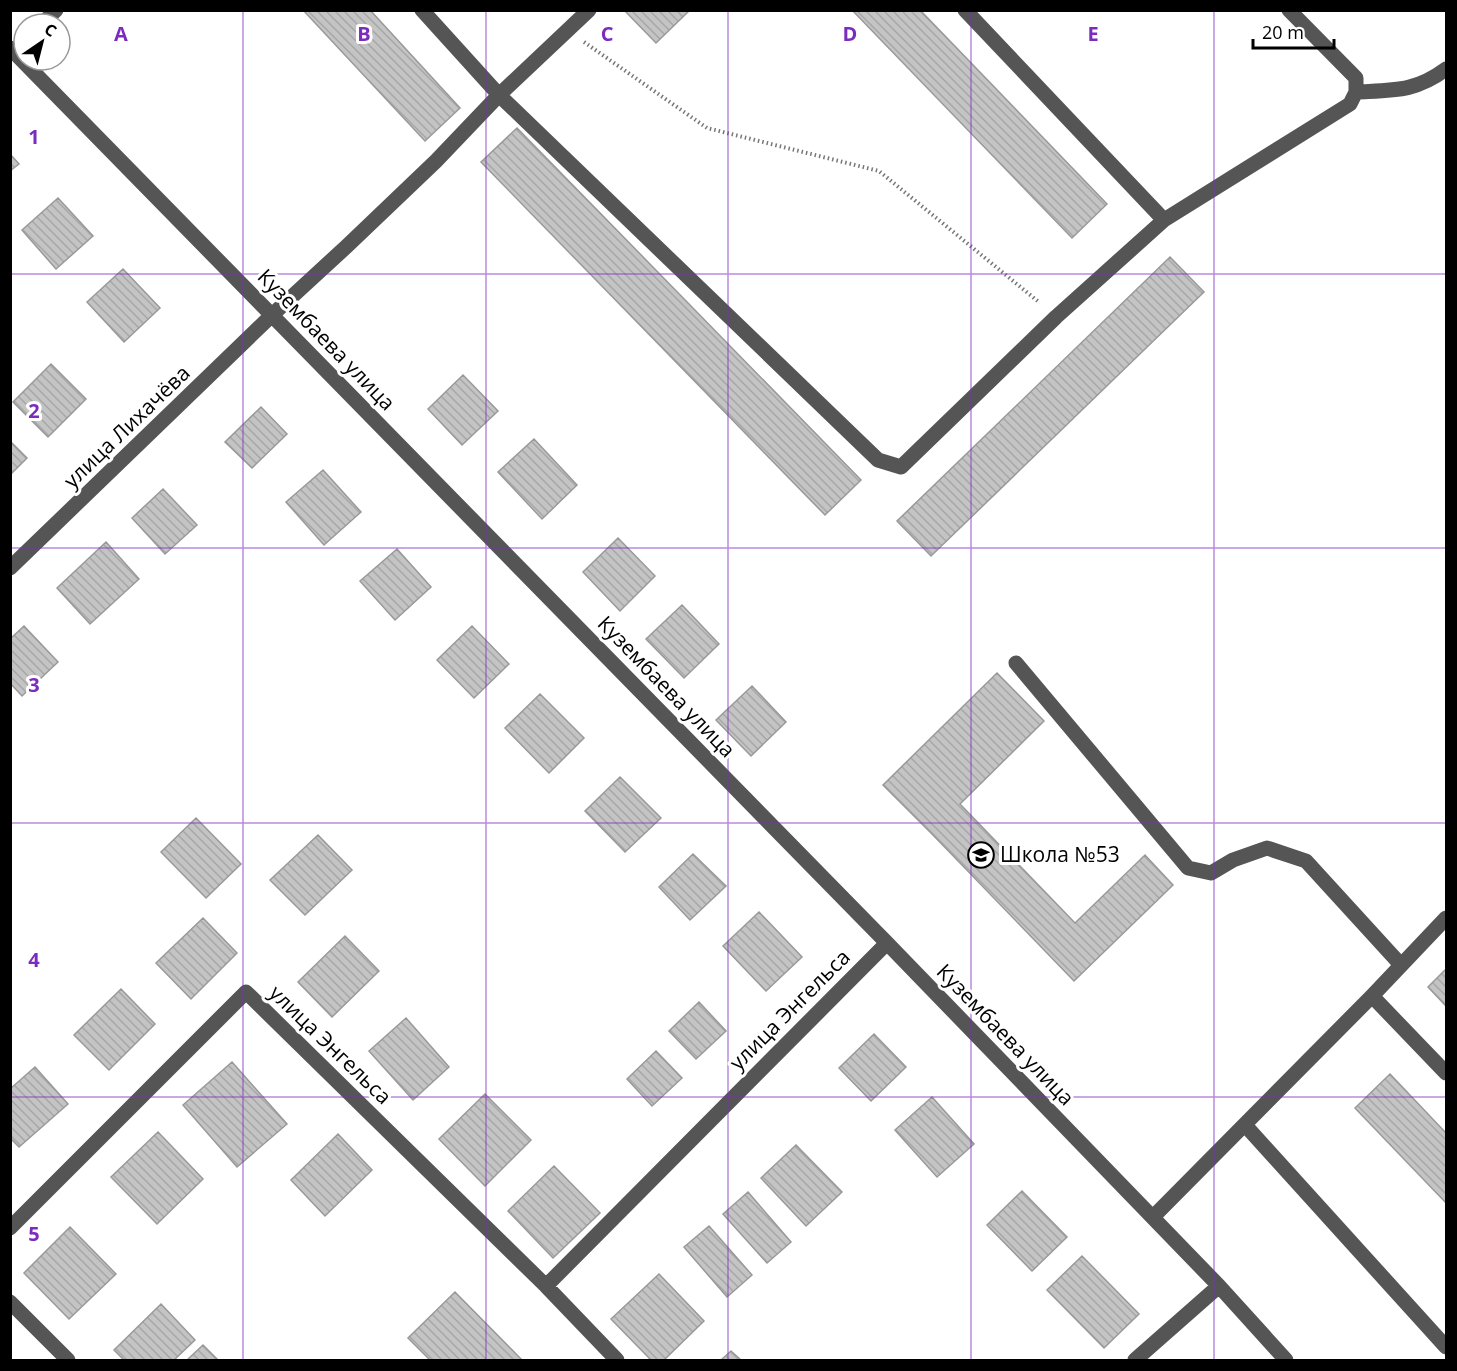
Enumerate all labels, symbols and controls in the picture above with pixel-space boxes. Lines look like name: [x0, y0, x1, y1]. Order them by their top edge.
north arrow: [12, 12, 72, 72]
scale bar: [1253, 12, 1334, 50]
text: С: [40, 18, 61, 42]
text: A: [114, 20, 128, 47]
text: B: [357, 20, 371, 47]
text: C: [601, 20, 614, 47]
text: D: [843, 20, 857, 47]
text: E: [1087, 20, 1099, 47]
text: 20 m: [1262, 20, 1304, 44]
text: 1: [28, 123, 40, 150]
street label: Кузембаева улица: [252, 262, 402, 416]
street label: улица Лихачёва: [57, 359, 195, 494]
text: 2: [28, 397, 40, 424]
street label: Кузембаева улица: [592, 609, 742, 763]
text: 3: [28, 671, 40, 698]
school or university icon: Школа №53: [966, 840, 996, 870]
place label: Школа №53: [1000, 840, 1120, 868]
street label: улица Энгельса: [723, 943, 856, 1076]
text: 4: [28, 946, 40, 973]
street label: Кузембаева улица: [931, 957, 1081, 1111]
street label: улица Энгельса: [264, 979, 398, 1110]
text: 5: [28, 1220, 40, 1247]

